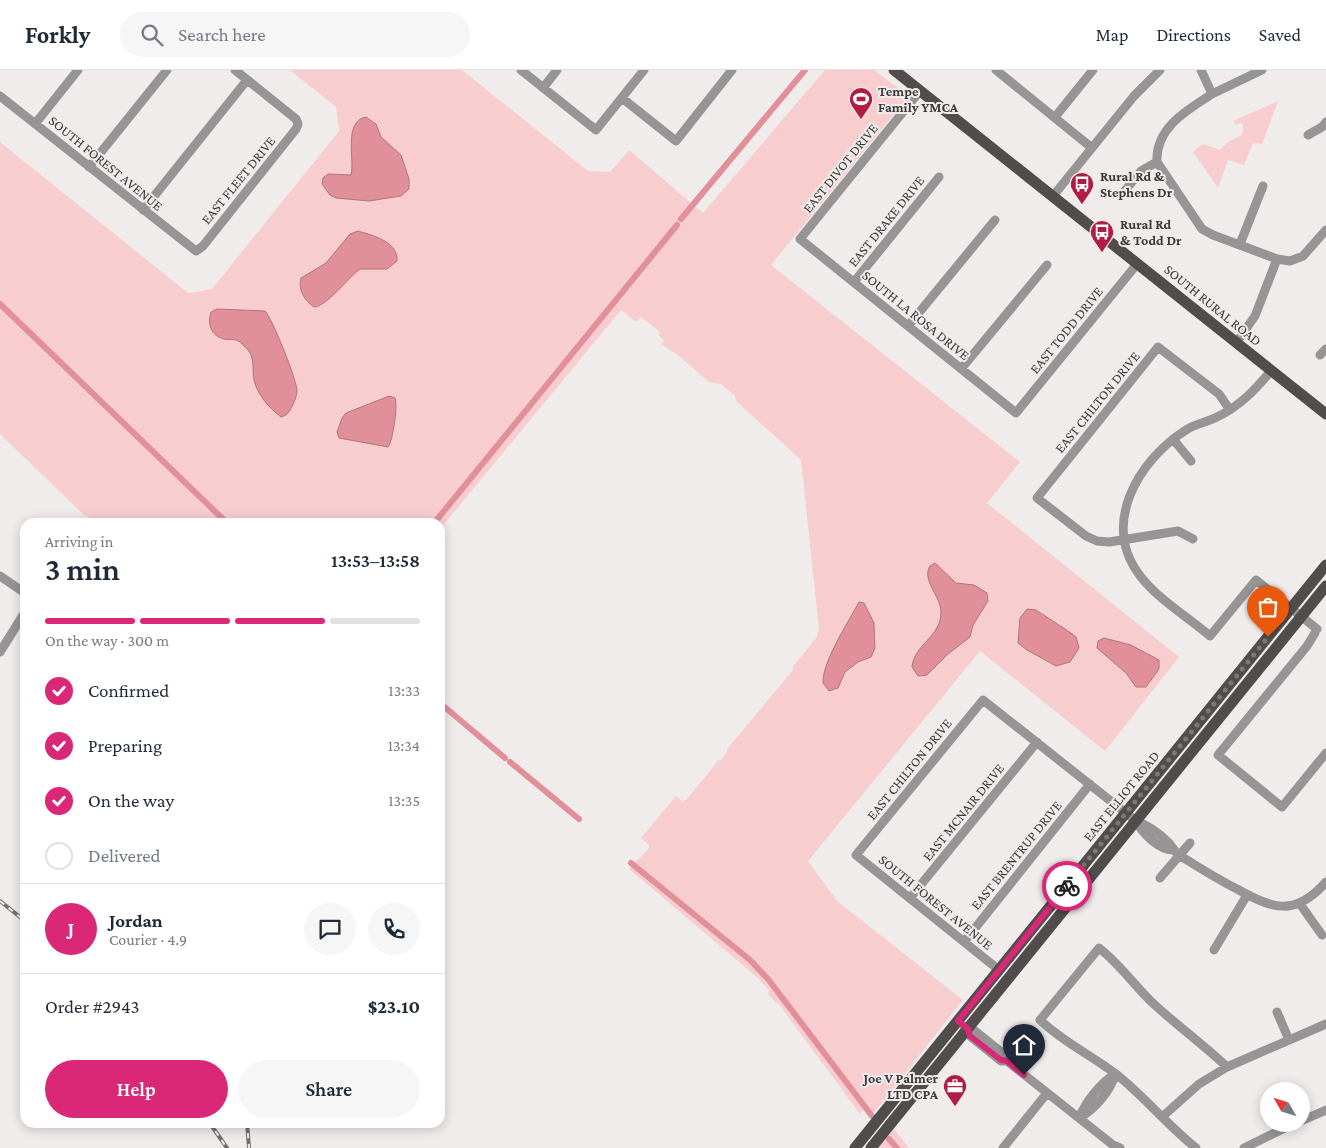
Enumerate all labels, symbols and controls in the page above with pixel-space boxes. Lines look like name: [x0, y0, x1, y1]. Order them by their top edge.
search box: [120, 12, 470, 57]
text: Forkly: [25, 21, 90, 48]
icon: search: [138, 21, 166, 49]
text: Search here: [178, 24, 266, 45]
text: Map: [1096, 25, 1128, 45]
text: Directions: [1156, 25, 1231, 45]
text: Saved: [1259, 25, 1301, 45]
place label: Tempe Family YMCA: [878, 83, 959, 115]
sports icon: Tempe Family YMCA: [848, 86, 874, 120]
street label: SOUTH FOREST AVENUE: [46, 112, 166, 214]
street label: EAST DIVOT DRIVE: [799, 120, 881, 216]
street label: EAST FLEET DRIVE: [198, 133, 279, 227]
place label: Rural Rd & Stephens Dr: [1100, 168, 1173, 200]
bus stop icon: Rural Rd & Stephens Dr: [1069, 171, 1095, 205]
street label: EAST DRAKE DRIVE: [845, 172, 928, 270]
place label: Rural Rd & Todd Dr: [1120, 216, 1182, 248]
bus stop icon: Rural Rd & Todd Dr: [1089, 219, 1115, 253]
street label: SOUTH RURAL ROAD: [1161, 261, 1265, 349]
street label: SOUTH LA ROSA DRIVE: [859, 267, 973, 363]
street label: EAST TODD DRIVE: [1026, 283, 1106, 377]
street label: EAST CHILTON DRIVE: [1051, 348, 1143, 456]
text: Arriving in: [45, 533, 113, 550]
text: 13:53–13:58: [331, 550, 420, 571]
text: 3 min: [45, 551, 120, 587]
pin: [1247, 586, 1289, 637]
icon: bag: [1254, 593, 1282, 621]
text: On the way · 300 m: [45, 632, 169, 649]
icon: check: [45, 677, 73, 705]
text: Confirmed: [88, 680, 169, 701]
text: 13:33: [388, 682, 420, 699]
street label: EAST CHILTON DRIVE: [863, 715, 955, 823]
icon: check: [45, 732, 73, 760]
text: Preparing: [88, 735, 162, 756]
text: 13:34: [388, 737, 420, 754]
street label: EAST ELLIOT ROAD: [1080, 748, 1162, 844]
street label: EAST MCNAIR DRIVE: [919, 760, 1007, 864]
icon: check: [45, 787, 73, 815]
text: On the way: [88, 790, 174, 811]
text: 13:35: [388, 792, 420, 809]
street label: EAST BRENTRUP DRIVE: [967, 797, 1065, 913]
text: Delivered: [88, 845, 161, 866]
street label: SOUTH FOREST AVENUE: [876, 851, 996, 953]
courier: [1042, 861, 1092, 911]
icon: bike: [1053, 872, 1081, 900]
button: chat: [304, 903, 356, 955]
button: phone: [368, 903, 420, 955]
text: Jordan: [109, 910, 163, 931]
text: J: [68, 918, 74, 939]
text: Courier · 4.9: [109, 931, 187, 948]
text: Order #2943: [45, 996, 140, 1017]
text: $23.10: [368, 996, 420, 1017]
pin: [1003, 1024, 1045, 1075]
icon: home: [1010, 1031, 1038, 1059]
button: Help: [45, 1060, 228, 1118]
button: Share: [238, 1060, 420, 1118]
place label: Joe V Palmer LTD CPA: [861, 1070, 939, 1102]
office icon: Joe V Palmer LTD CPA: [942, 1073, 968, 1107]
north arrow: [1260, 1082, 1310, 1132]
map controls: [1260, 1082, 1310, 1132]

